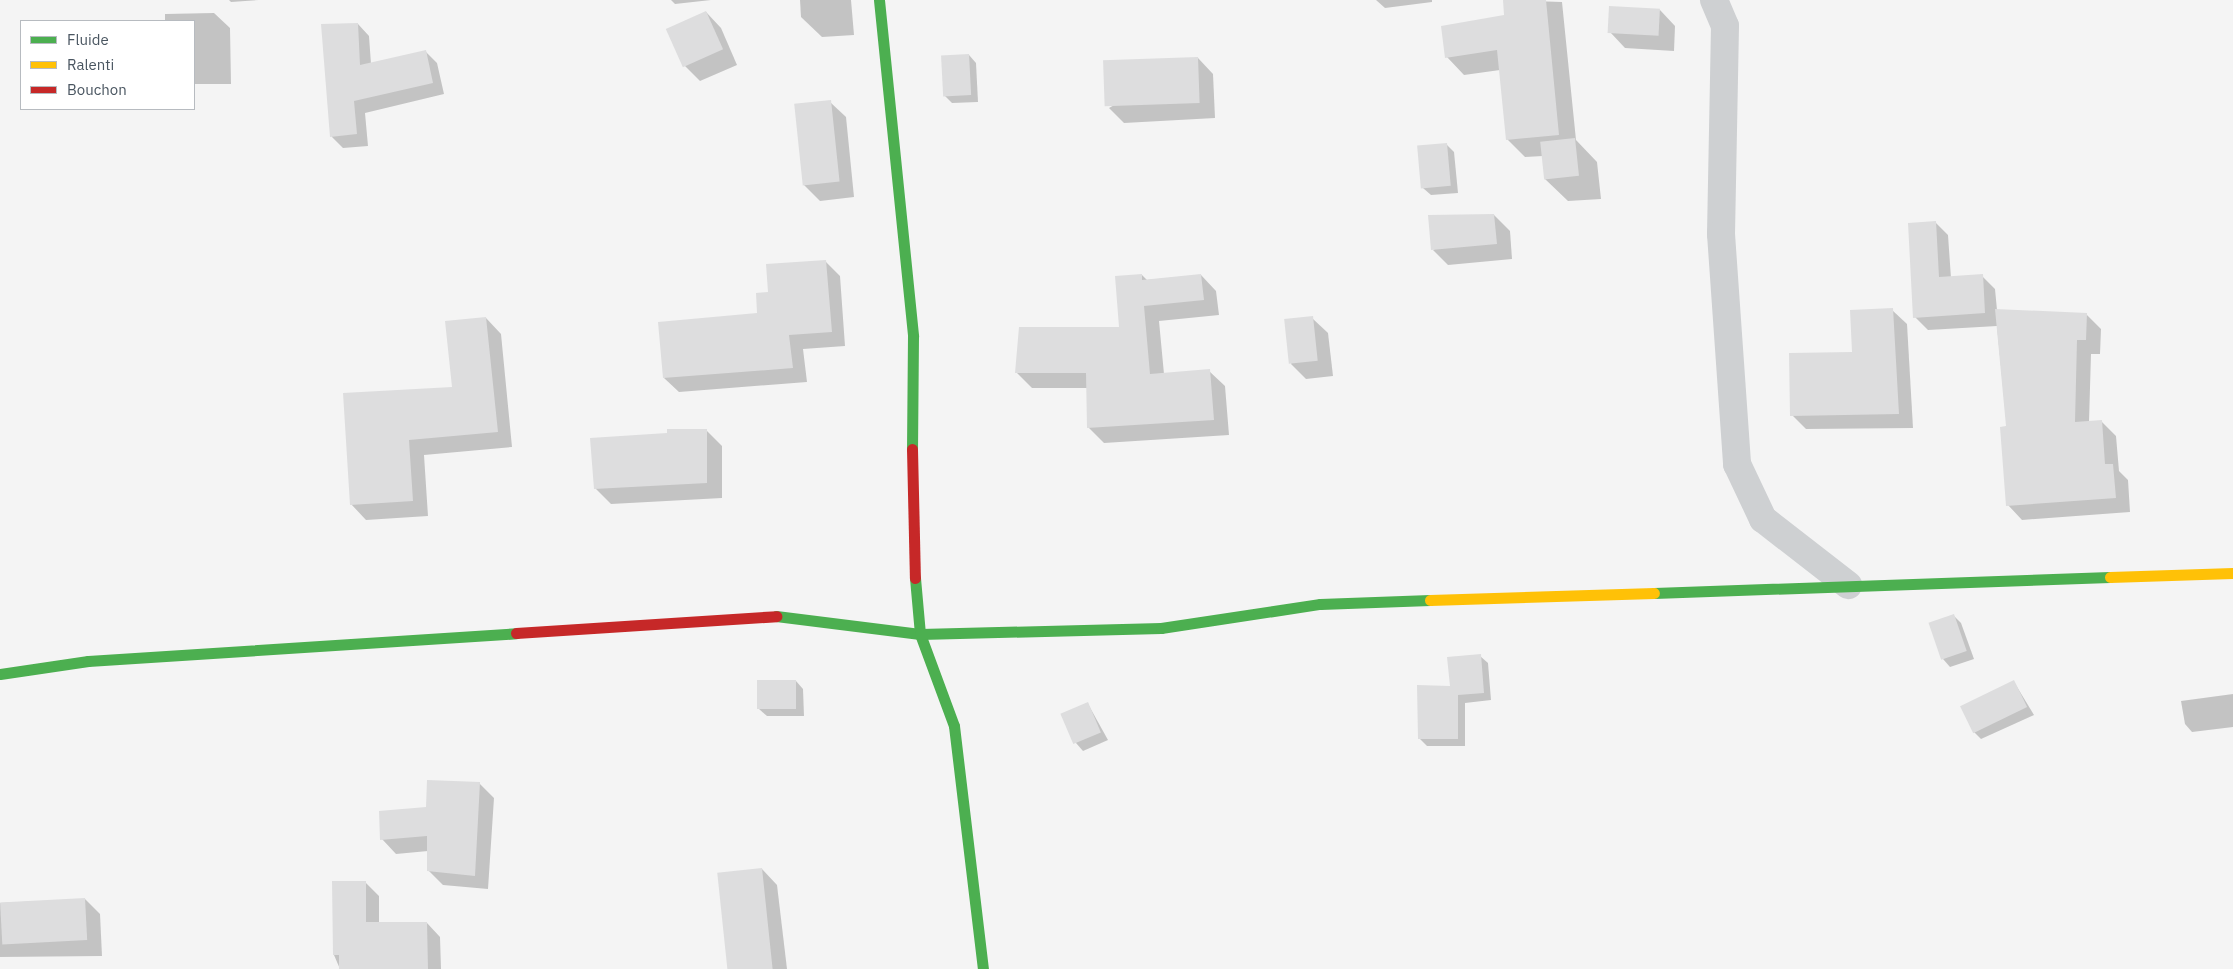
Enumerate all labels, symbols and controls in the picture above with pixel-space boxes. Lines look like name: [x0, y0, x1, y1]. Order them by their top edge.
legend: [20, 20, 195, 110]
text: Fluide: [67, 30, 109, 49]
text: Ralenti: [67, 55, 114, 74]
text: Bouchon: [67, 80, 127, 99]

